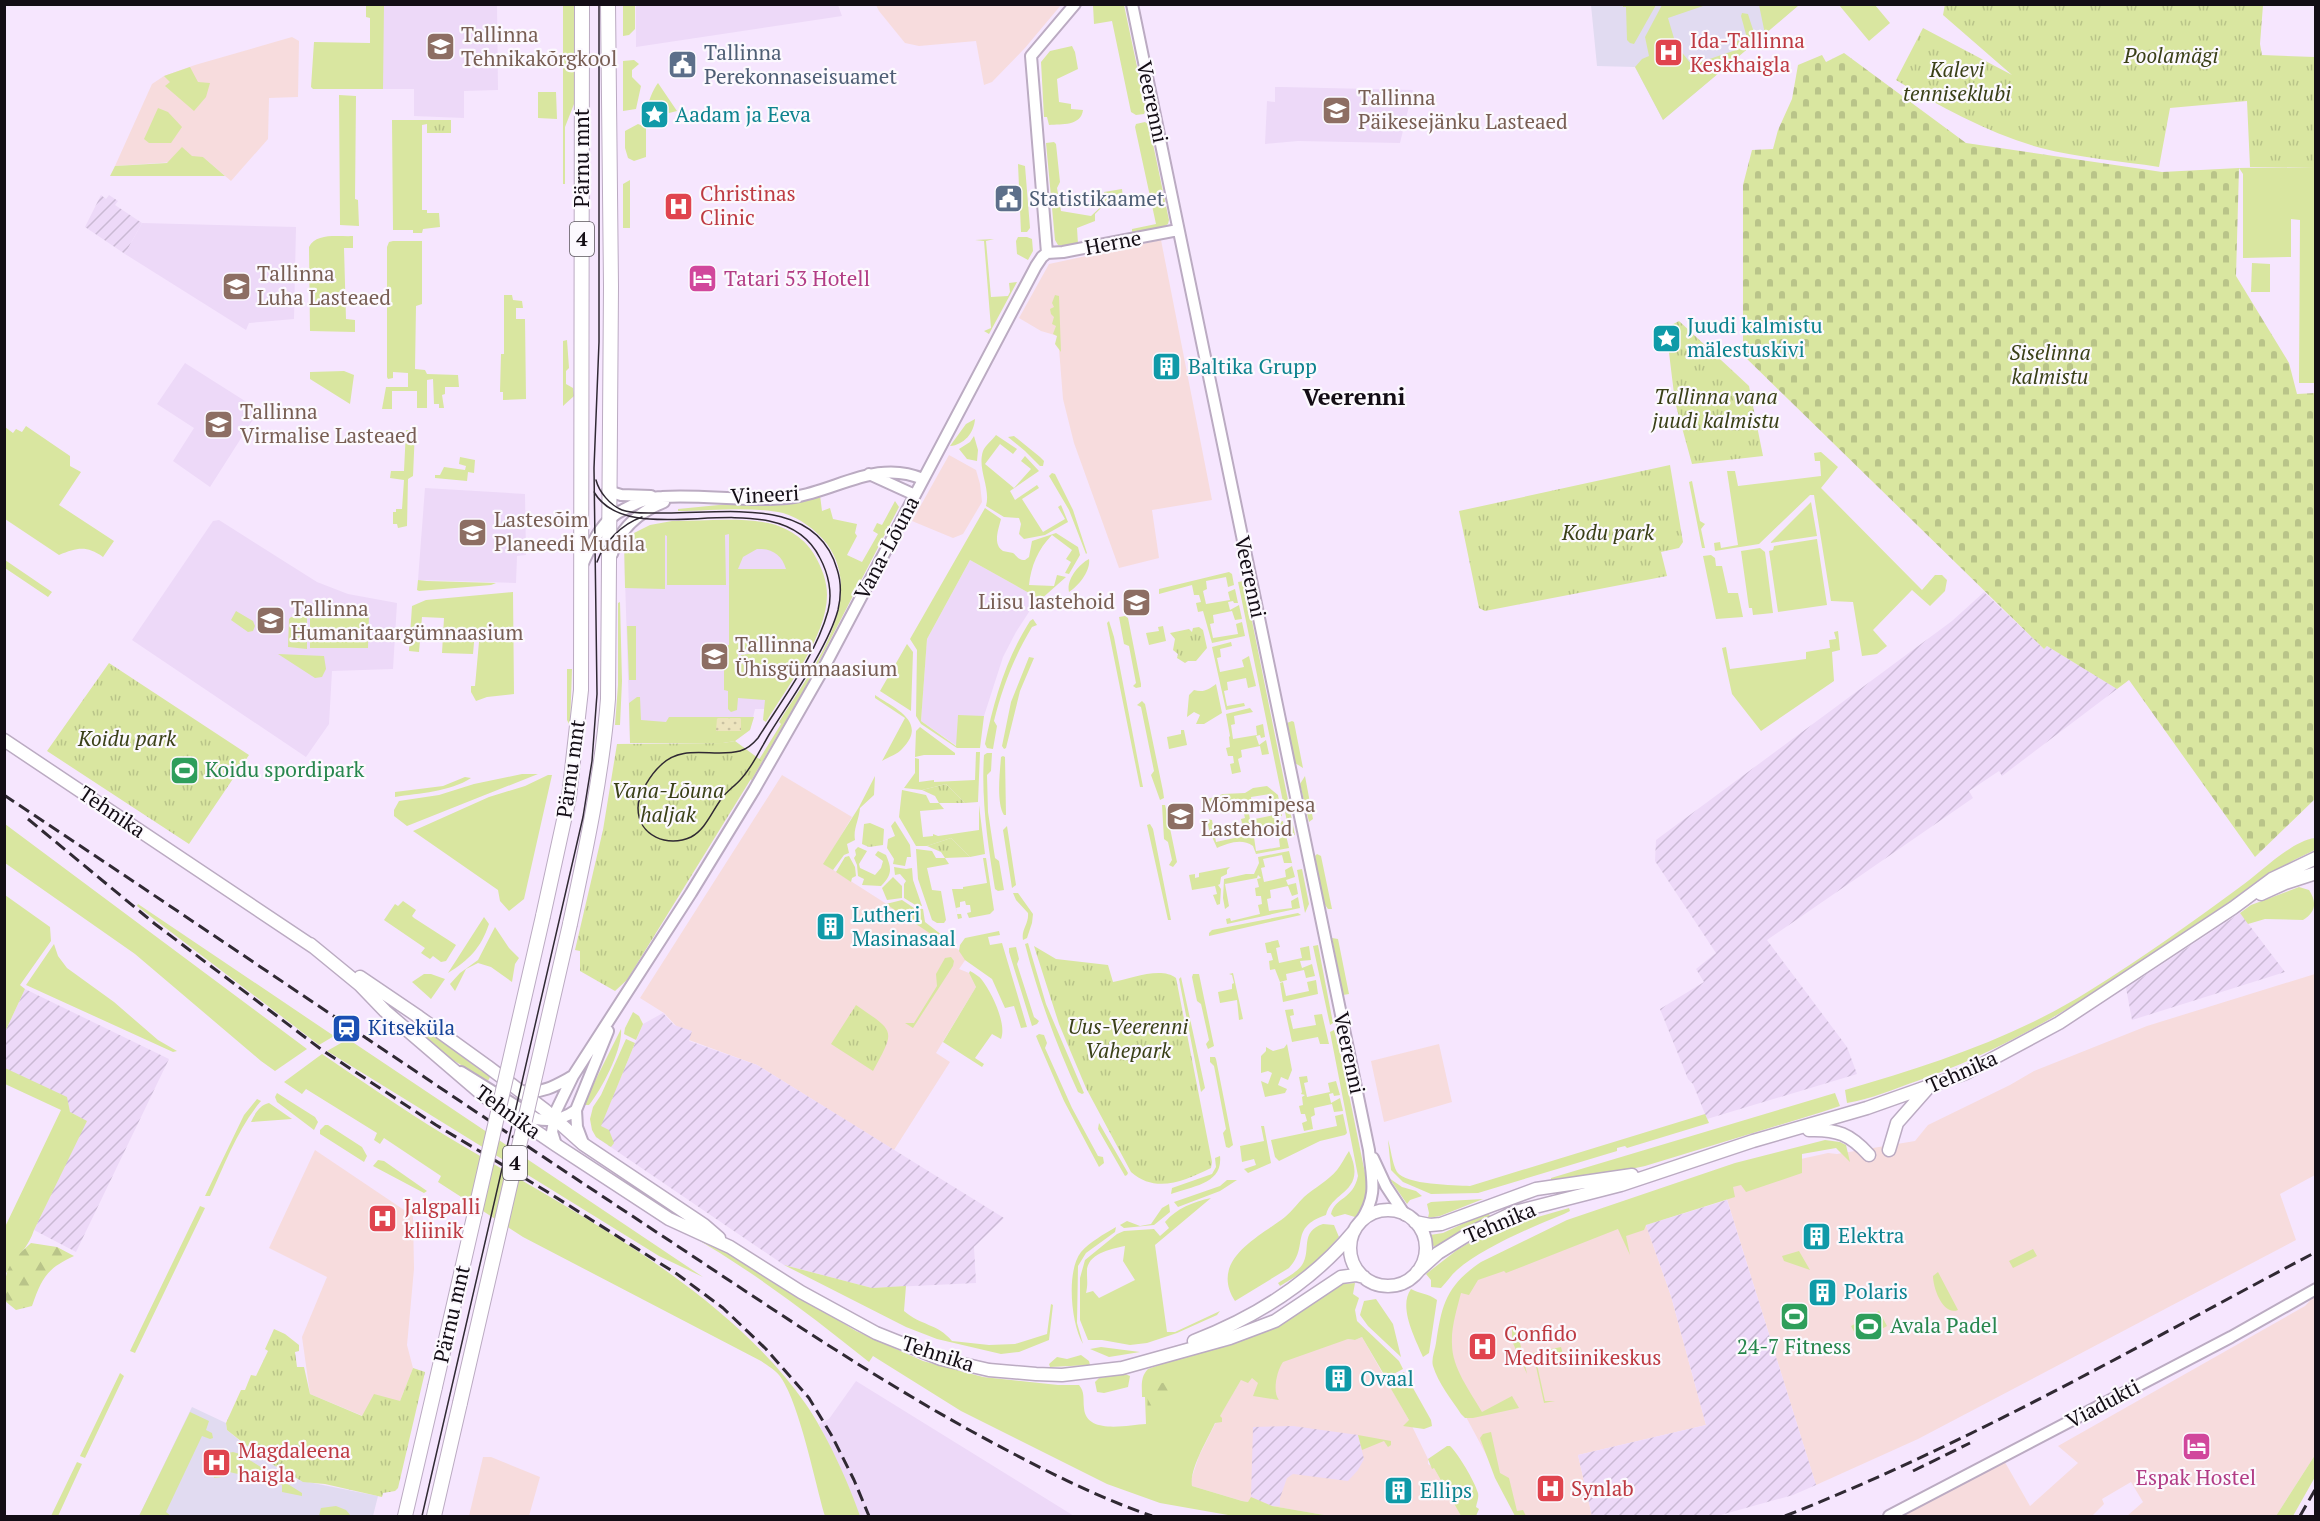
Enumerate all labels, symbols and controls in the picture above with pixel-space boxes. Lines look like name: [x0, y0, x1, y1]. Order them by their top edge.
place label: Tallinna Tehnikakõrgkool: [461, 20, 617, 72]
place label: Ida-Tallinna Keskhaigla: [1690, 26, 1805, 78]
school or university icon: Tallinna Tehnikakõrgkool: [424, 31, 456, 63]
hospital icon: Ida-Tallinna Keskhaigla: [1653, 37, 1685, 69]
place label: Tallinna Perekonnaseisuamet: [704, 38, 897, 90]
park label: Poolamägi: [2123, 41, 2218, 69]
public building icon: Tallinna Perekonnaseisuamet: [667, 49, 699, 81]
park label: Kalevi tenniseklubi: [1903, 55, 2011, 107]
street label: Veerenni: [1131, 58, 1175, 146]
place label: Tallinna Päikesejänku Lasteaed: [1358, 83, 1568, 135]
school or university icon: Tallinna Päikesejänku Lasteaed: [1321, 94, 1353, 126]
place icon: Aadam ja Eeva: [638, 99, 670, 131]
place label: Aadam ja Eeva: [675, 100, 811, 128]
street label: Pärnu mnt: [567, 108, 595, 208]
place label: Christinas Clinic: [700, 179, 796, 231]
public building icon: Statistikaamet: [992, 183, 1024, 215]
place label: Statistikaamet: [1029, 184, 1165, 212]
hospital icon: Christinas Clinic: [663, 190, 695, 222]
road number: 4: [570, 222, 594, 256]
street label: Herne: [1082, 223, 1143, 261]
place label: Tallinna Luha Lasteaed: [257, 259, 391, 311]
hotel icon: Tatari 53 Hotell: [687, 263, 719, 295]
place label: Tatari 53 Hotell: [724, 264, 870, 292]
school or university icon: Tallinna Luha Lasteaed: [220, 270, 252, 302]
place label: Juudi kalmistu mälestuskivi: [1687, 311, 1823, 363]
place icon: Juudi kalmistu mälestuskivi: [1650, 322, 1682, 354]
park label: Siselinna kalmistu: [2009, 338, 2091, 390]
building icon: Baltika Grupp: [1151, 351, 1183, 383]
place label: Baltika Grupp: [1188, 352, 1317, 380]
district label: Veerenni: [1302, 380, 1406, 412]
park label: Tallinna vana juudi kalmistu: [1650, 382, 1780, 434]
place label: Tallinna Virmalise Lasteaed: [240, 397, 418, 449]
school or university icon: Tallinna Virmalise Lasteaed: [203, 408, 235, 440]
street label: Vineeri: [730, 478, 800, 510]
street label: Vana-Lõuna: [847, 490, 925, 604]
place label: Lastesõim Planeedi Mudila: [494, 505, 646, 557]
school or university icon: Lastesõim Planeedi Mudila: [457, 516, 489, 548]
park label: Kodu park: [1561, 518, 1655, 546]
street label: Veerenni: [1229, 533, 1273, 621]
school or university icon: Liisu lastehoid: [1120, 586, 1152, 618]
place label: Liisu lastehoid: [978, 587, 1115, 615]
place label: Tallinna Humanitaargümnaasium: [291, 594, 523, 646]
school or university icon: Tallinna Humanitaargümnaasium: [254, 605, 286, 637]
place label: Tallinna Ühisgümnaasium: [735, 630, 897, 682]
school or university icon: Tallinna Ühisgümnaasium: [698, 641, 730, 673]
street label: Pärnu mnt: [549, 718, 591, 820]
park label: Koidu park: [77, 724, 177, 752]
sports icon: Koidu spordipark: [168, 754, 200, 786]
place label: Koidu spordipark: [205, 755, 364, 783]
park label: Vana-Lõuna haljak: [612, 776, 724, 828]
street label: Tehnika: [74, 779, 152, 844]
place label: Mõmmipesa Lastehoid: [1201, 790, 1316, 842]
school or university icon: Mõmmipesa Lastehoid: [1164, 801, 1196, 833]
place label: Lutheri Masinasaal: [852, 900, 956, 952]
building icon: Lutheri Masinasaal: [815, 911, 847, 943]
street label: Veerenni: [1328, 1009, 1372, 1097]
station icon: Kitseküla: [331, 1012, 363, 1044]
park label: Uus-Veerenni Vahepark: [1068, 1012, 1189, 1064]
place label: Kitseküla: [368, 1013, 456, 1041]
street label: Tehnika: [1922, 1043, 2002, 1099]
street label: Tehnika: [470, 1078, 547, 1145]
road number: 4: [503, 1146, 527, 1180]
place label: Jalgpalli kliinik: [404, 1192, 481, 1244]
street label: Tehnika: [1460, 1194, 1540, 1250]
hospital icon: Jalgpalli kliinik: [367, 1203, 399, 1235]
building icon: Elektra: [1801, 1220, 1833, 1252]
place label: Elektra: [1838, 1221, 1905, 1249]
street label: Pärnu mnt: [426, 1262, 476, 1365]
building icon: Polaris: [1807, 1276, 1839, 1308]
place label: Polaris: [1844, 1277, 1908, 1305]
sports icon: 24-7 Fitness: [1778, 1300, 1810, 1332]
sports icon: Avala Padel: [1853, 1310, 1885, 1342]
place label: Avala Padel: [1890, 1311, 1998, 1339]
place label: Confido Meditsiinikeskus: [1504, 1319, 1661, 1371]
street label: Tehnika: [898, 1328, 979, 1378]
hospital icon: Confido Meditsiinikeskus: [1467, 1330, 1499, 1362]
place label: 24-7 Fitness: [1737, 1332, 1851, 1360]
building icon: Ovaal: [1323, 1363, 1355, 1395]
place label: Ovaal: [1360, 1364, 1414, 1392]
street label: Viadukti: [2061, 1372, 2144, 1434]
hotel icon: Espak Hostel: [2180, 1431, 2212, 1463]
place label: Magdaleena haigla: [238, 1436, 351, 1488]
hospital icon: Magdaleena haigla: [201, 1447, 233, 1479]
place label: Espak Hostel: [2136, 1463, 2256, 1491]
hospital icon: Synlab: [1534, 1473, 1566, 1505]
place label: Synlab: [1571, 1474, 1634, 1502]
building icon: Ellips: [1383, 1475, 1415, 1507]
place label: Ellips: [1420, 1476, 1472, 1504]

